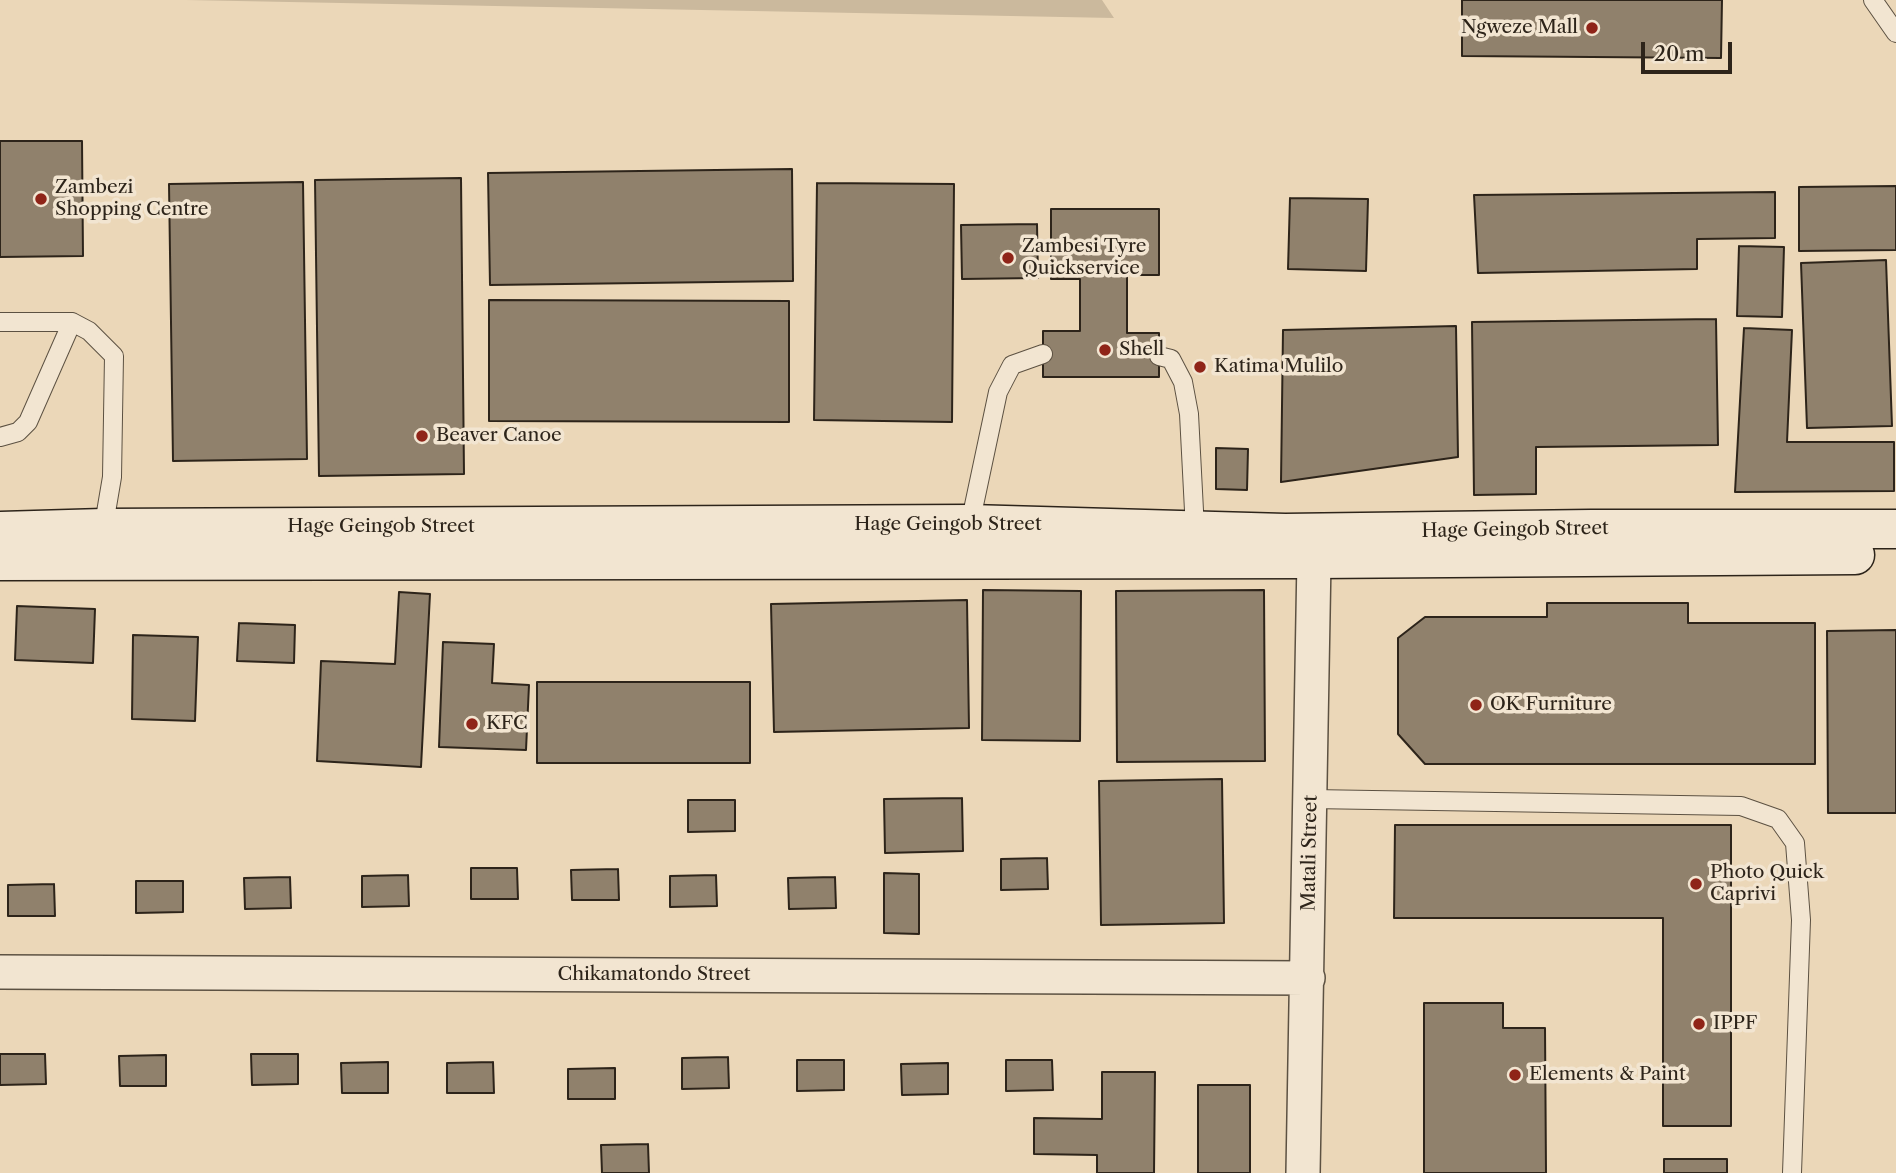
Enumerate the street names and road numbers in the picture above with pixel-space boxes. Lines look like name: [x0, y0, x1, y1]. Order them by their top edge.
street label: Hage Geingob Street: [854, 514, 1042, 536]
street label: Hage Geingob Street: [287, 516, 475, 538]
street label: Hage Geingob Street: [1421, 517, 1609, 543]
street label: Matali Street: [1298, 795, 1322, 911]
street label: Chikamatondo Street: [557, 964, 751, 986]

